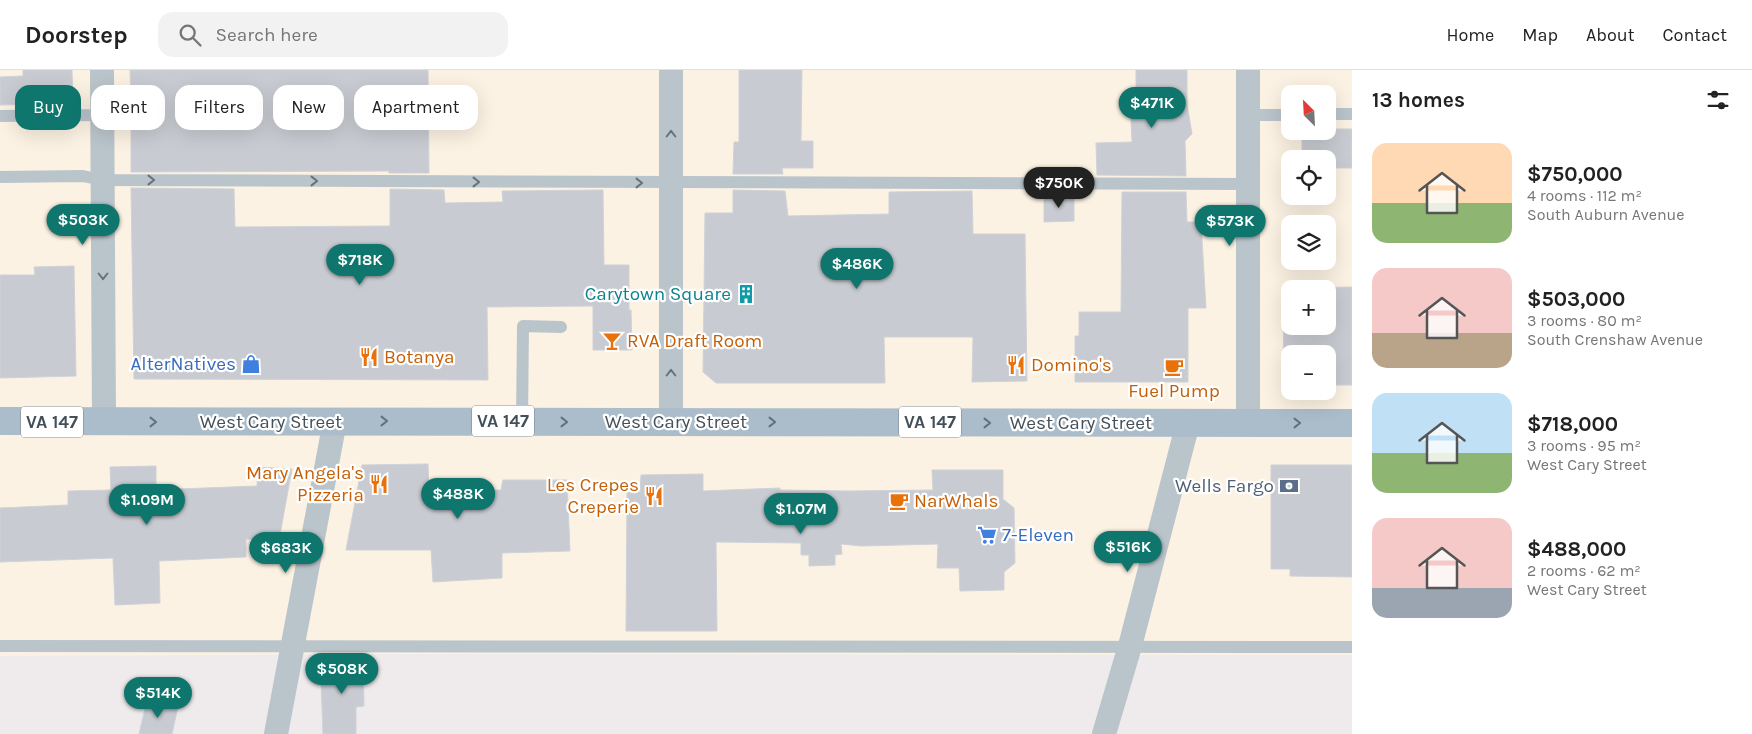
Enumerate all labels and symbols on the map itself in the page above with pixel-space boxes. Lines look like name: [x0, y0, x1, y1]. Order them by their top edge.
north arrow: [1281, 85, 1336, 140]
pin: $471K: [1117, 87, 1187, 129]
one-way arrow: [666, 130, 676, 138]
pin: $750K: [1024, 166, 1094, 209]
one-way arrow: [148, 175, 155, 185]
one-way arrow: [310, 176, 318, 186]
one-way arrow: [472, 177, 480, 187]
one-way arrow: [635, 178, 643, 188]
pin: $503K: [48, 204, 118, 246]
pin: $573K: [1195, 204, 1265, 247]
pin: $718K: [325, 244, 395, 286]
pin: $486K: [822, 248, 892, 290]
one-way arrow: [98, 272, 108, 280]
place label: Carytown Square: [585, 283, 731, 305]
building icon: Carytown Square: [735, 283, 757, 305]
bar icon: RVA Draft Room: [601, 330, 623, 352]
place label: RVA Draft Room: [627, 330, 762, 352]
restaurant icon: Botanya: [358, 346, 380, 368]
place label: Botanya: [384, 346, 455, 368]
place label: AlterNatives: [130, 353, 236, 375]
shop icon: AlterNatives: [240, 353, 262, 375]
restaurant icon: Domino's: [1005, 354, 1027, 376]
place label: Domino's: [1031, 354, 1112, 376]
cafe icon: Fuel Pump: [1163, 356, 1185, 378]
one-way arrow: [666, 369, 676, 377]
place label: Fuel Pump: [1128, 380, 1220, 402]
road number: VA 147: [472, 406, 534, 436]
road number: VA 147: [21, 407, 83, 438]
road number: VA 147: [899, 407, 961, 438]
street label: West Cary Street: [200, 411, 342, 433]
street label: West Cary Street: [605, 411, 747, 433]
street label: West Cary Street: [1010, 412, 1152, 434]
one-way arrow: [380, 416, 388, 426]
one-way arrow: [149, 417, 157, 427]
one-way arrow: [560, 417, 568, 427]
one-way arrow: [768, 417, 776, 427]
one-way arrow: [984, 418, 991, 428]
one-way arrow: [1294, 418, 1301, 428]
place label: Mary Angela's Pizzeria: [246, 462, 364, 506]
restaurant icon: Mary Angela's Pizzeria: [368, 473, 390, 495]
place label: Les Crepes Creperie: [547, 474, 639, 518]
place label: Wells Fargo: [1175, 475, 1274, 497]
bank icon: Wells Fargo: [1278, 475, 1300, 497]
pin: $488K: [423, 478, 493, 520]
pin: $1.09M: [106, 484, 188, 526]
restaurant icon: Les Crepes Creperie: [643, 485, 665, 507]
cafe icon: NarWhals: [888, 490, 910, 512]
place label: NarWhals: [914, 490, 999, 512]
pin: $1.07M: [760, 492, 842, 535]
supermarket icon: 7-Eleven: [976, 524, 998, 546]
place label: 7-Eleven: [1002, 524, 1074, 546]
pin: $516K: [1093, 530, 1163, 573]
pin: $683K: [251, 532, 321, 574]
pin: $508K: [307, 652, 377, 695]
pin: $514K: [123, 676, 193, 719]

